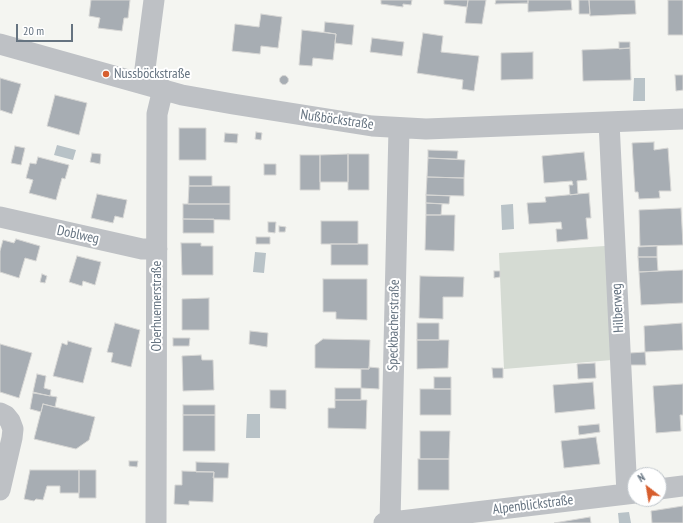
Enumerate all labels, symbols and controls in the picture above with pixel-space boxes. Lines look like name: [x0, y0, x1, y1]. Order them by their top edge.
scale bar: [18, 16, 75, 42]
text: 20 m: [23, 23, 44, 38]
place label: Nussböckstraße: [114, 66, 190, 82]
marker: Nussböckstraße: [101, 69, 111, 79]
street label: Nußböckstraße: [299, 107, 375, 133]
street label: Doblweg: [55, 222, 101, 248]
street label: Oberhuemerstraße: [149, 261, 165, 351]
street label: Speckbacherstraße: [385, 279, 403, 371]
street label: Hilberweg: [608, 283, 628, 333]
north arrow: [627, 467, 667, 507]
text: N: [635, 470, 647, 485]
street label: Alpenblickstraße: [492, 492, 574, 518]

